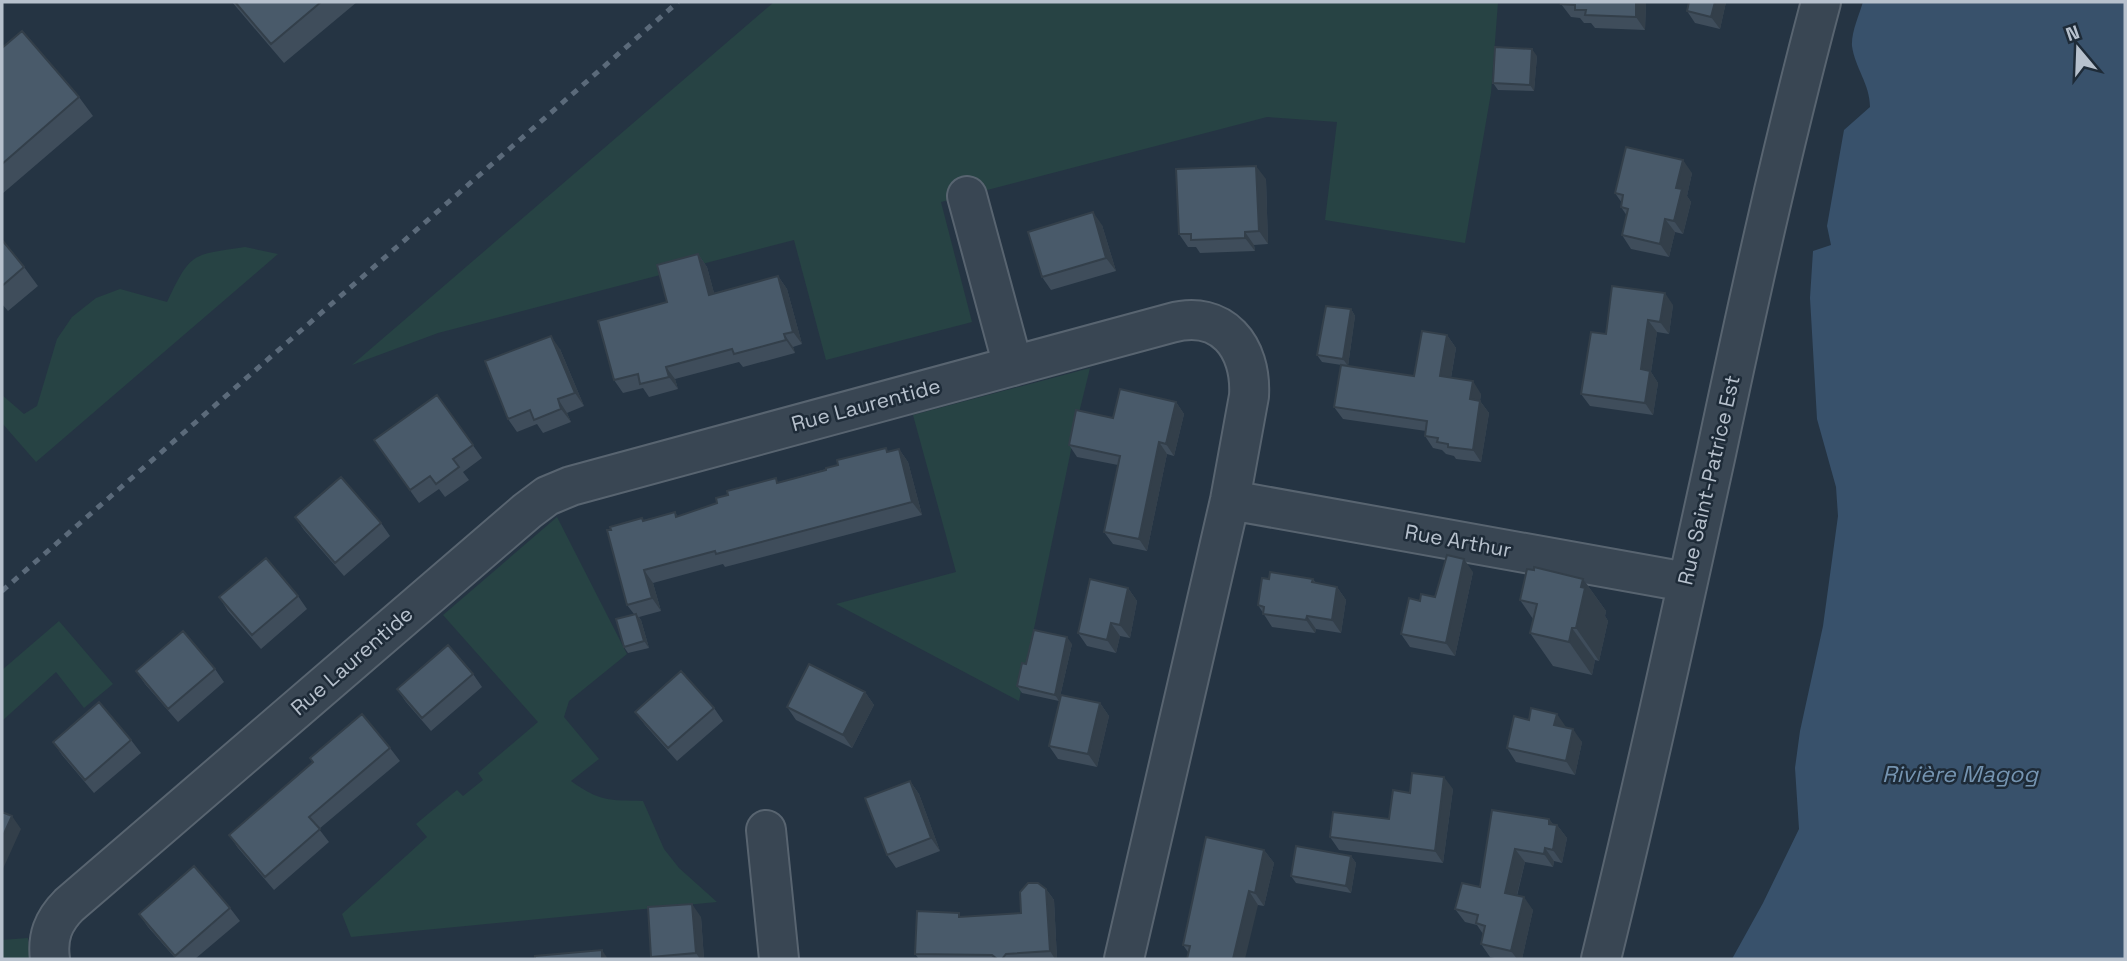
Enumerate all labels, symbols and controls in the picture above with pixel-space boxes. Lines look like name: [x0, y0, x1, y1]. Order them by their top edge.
north arrow: [2043, 14, 2113, 84]
text: N: [2063, 20, 2083, 47]
street label: Rue Laurentide: [788, 372, 943, 437]
street label: Rue Saint-Patrice Est: [1671, 372, 1746, 588]
street label: Rue Arthur: [1403, 518, 1514, 563]
street label: Rue Laurentide: [285, 600, 418, 721]
water label: Rivière Magog: [1882, 759, 2039, 789]

